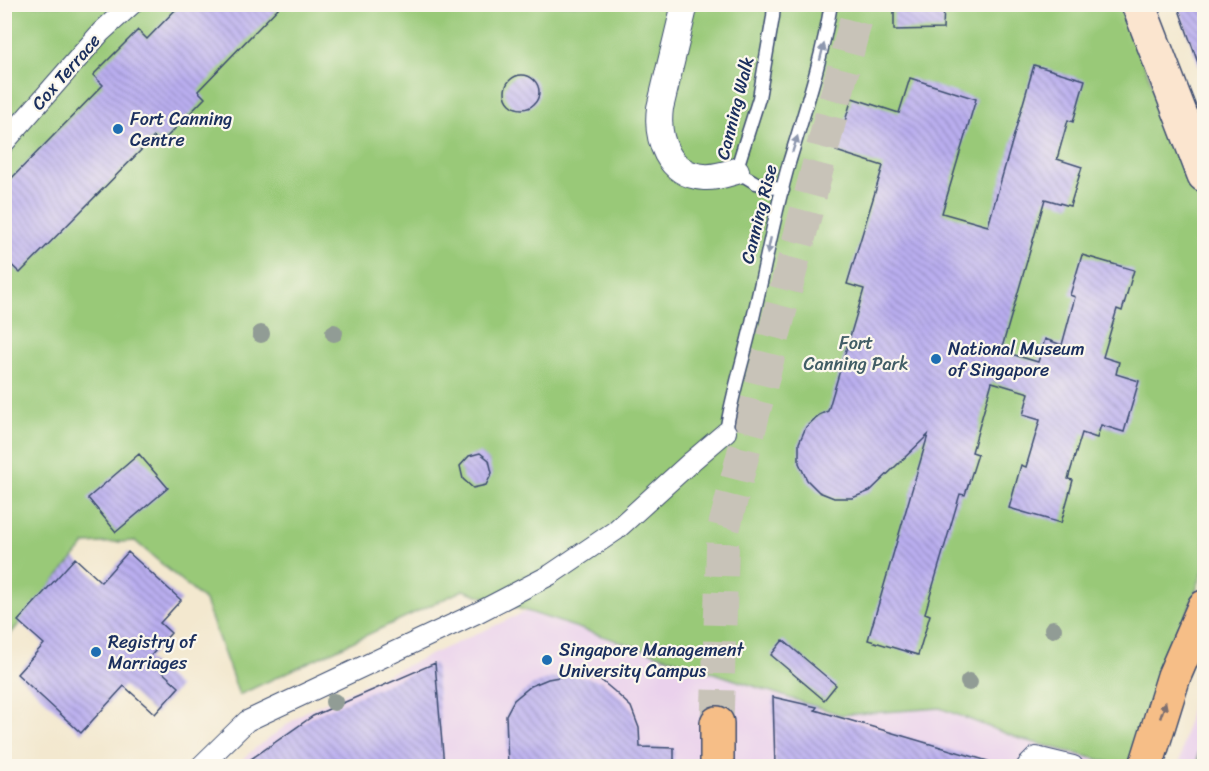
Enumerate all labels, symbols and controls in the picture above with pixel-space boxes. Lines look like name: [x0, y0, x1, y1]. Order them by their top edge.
street label: Cox Terrace: [23, 26, 109, 118]
one-way arrow: [817, 43, 827, 61]
street label: Canning Walk: [707, 53, 763, 163]
place label: Fort Canning Centre: [130, 103, 232, 156]
marker: Fort Canning Centre: [111, 122, 125, 136]
one-way arrow: [791, 135, 801, 153]
street label: Canning Rise: [731, 161, 787, 267]
one-way arrow: [764, 237, 773, 256]
park label: Fort Canning Park: [803, 327, 909, 380]
place label: National Museum of Singapore: [948, 333, 1085, 386]
marker: National Museum of Singapore: [929, 352, 943, 366]
place label: Registry of Marriages: [108, 626, 198, 679]
place label: Singapore Management University Campus: [559, 634, 744, 687]
marker: Registry of Marriages: [89, 645, 103, 659]
marker: Singapore Management University Campus: [540, 653, 554, 667]
one-way arrow: [1158, 701, 1168, 719]

